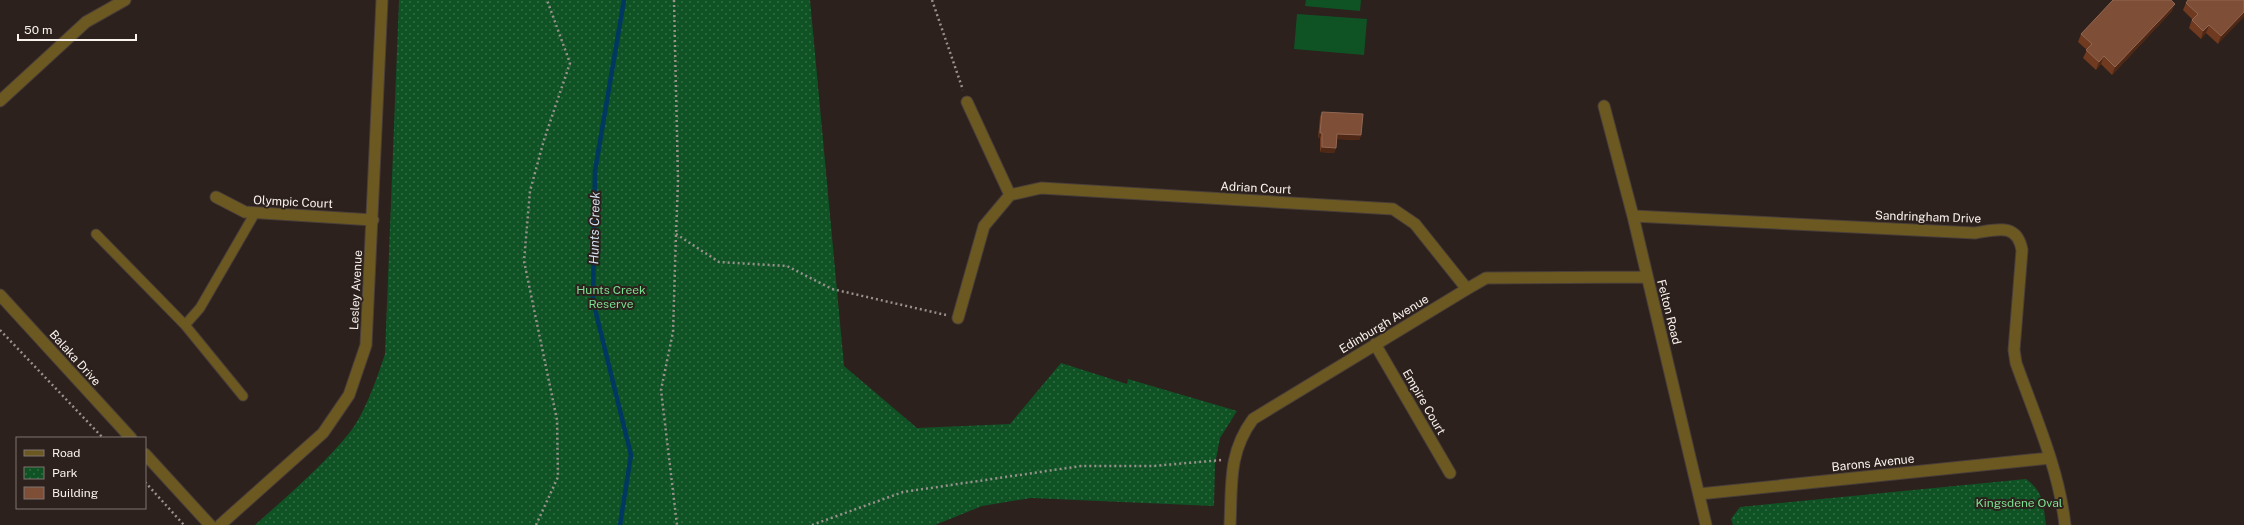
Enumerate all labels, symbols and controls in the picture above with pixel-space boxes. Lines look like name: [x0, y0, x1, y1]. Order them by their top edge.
scale bar: [18, 16, 136, 42]
text: 50 m: [24, 23, 52, 37]
street label: Adrian Court: [1220, 179, 1292, 197]
water label: Hunts Creek: [586, 191, 603, 265]
street label: Olympic Court: [253, 193, 333, 211]
street label: Sandringham Drive: [1875, 208, 1982, 226]
street label: Lesley Avenue: [347, 249, 365, 330]
street label: Felton Road: [1654, 278, 1684, 346]
park label: Hunts Creek Reserve: [576, 283, 646, 311]
street label: Edinburgh Avenue: [1337, 292, 1431, 356]
street label: Balaka Drive: [46, 327, 104, 389]
street label: Empire Court: [1400, 367, 1449, 438]
legend: [16, 437, 146, 509]
text: Road: [52, 446, 80, 460]
street label: Barons Avenue: [1831, 452, 1915, 474]
text: Park: [52, 466, 78, 480]
text: Building: [52, 486, 98, 500]
park label: Kingsdene Oval: [1976, 496, 2063, 510]

